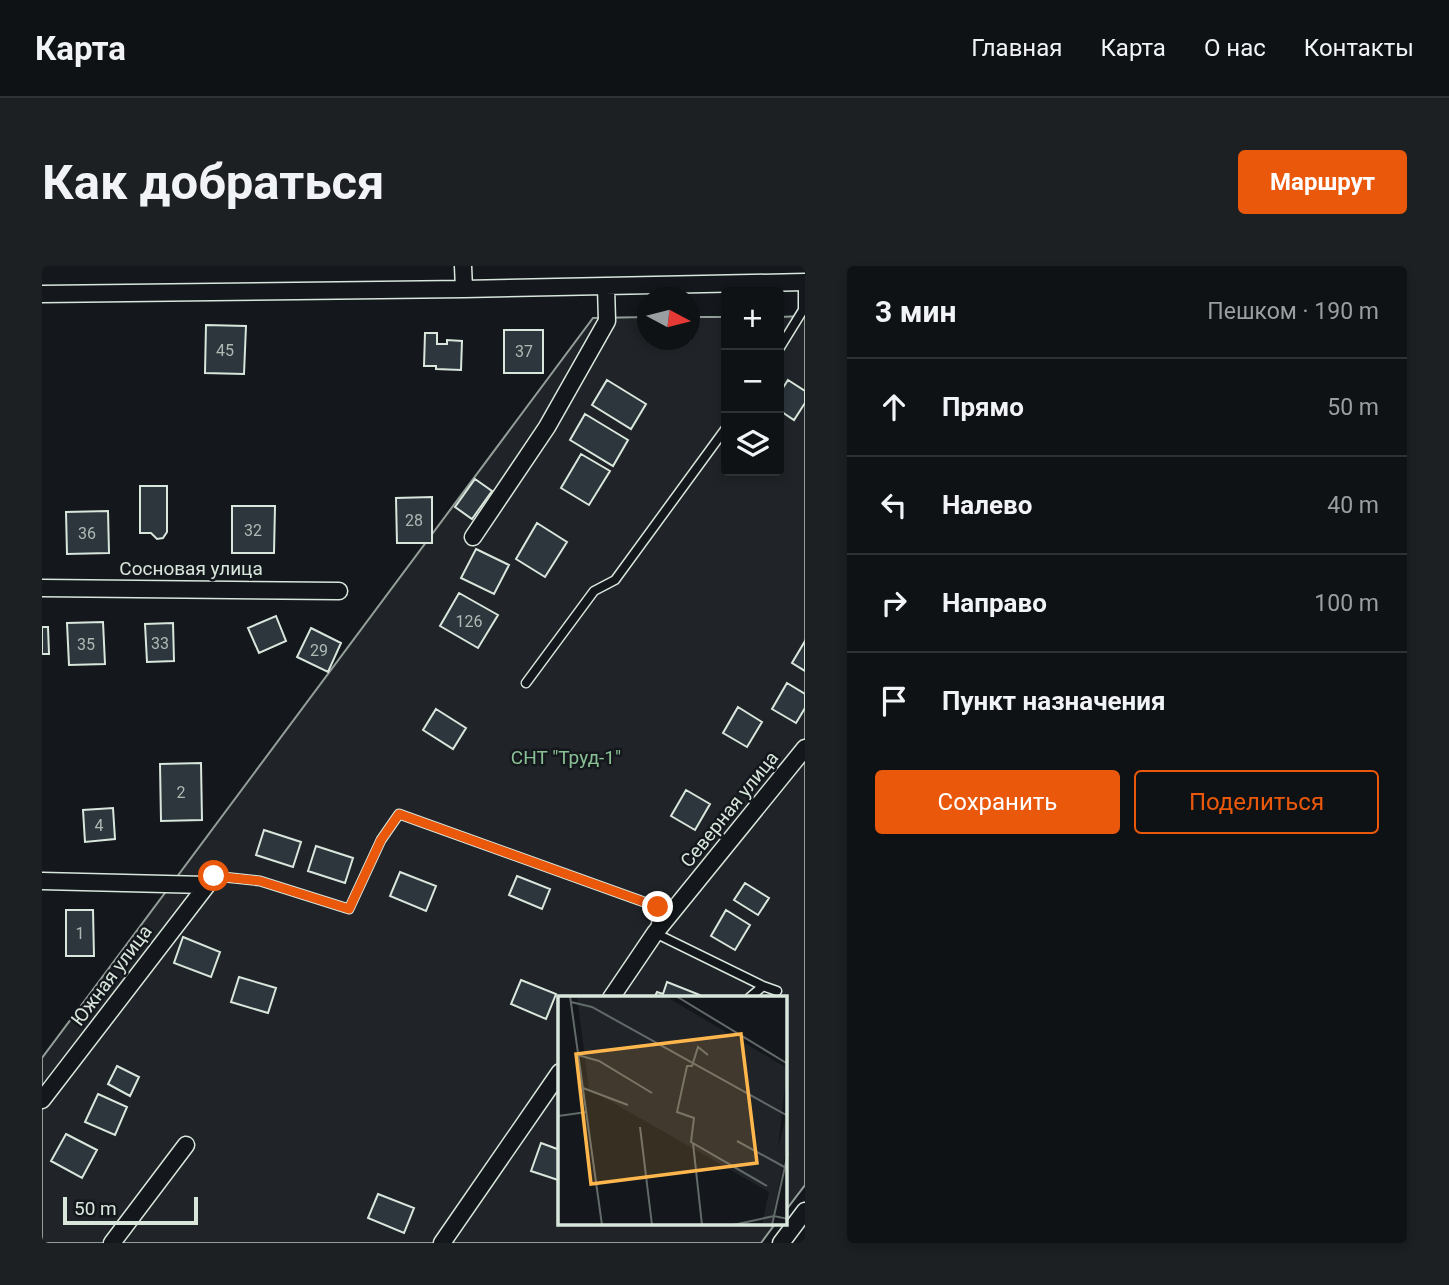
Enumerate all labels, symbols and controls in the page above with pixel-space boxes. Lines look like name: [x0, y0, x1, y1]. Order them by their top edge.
text: Карта: [35, 29, 126, 68]
text: Главная: [971, 34, 1062, 62]
text: Карта: [1100, 34, 1166, 62]
text: О нас: [1204, 34, 1266, 62]
text: Контакты: [1304, 34, 1414, 62]
button: Маршрут: [1238, 150, 1407, 214]
text: Как добраться: [42, 154, 384, 211]
north arrow: [637, 287, 700, 350]
map controls: [721, 287, 784, 476]
button: +: [721, 287, 784, 350]
text: 3 мин: [875, 294, 956, 329]
text: Пешком · 190 m: [1207, 298, 1379, 325]
house number: 45: [216, 341, 234, 360]
house number: 37: [515, 342, 533, 361]
button: −: [721, 350, 784, 413]
icon: ahead: [875, 388, 913, 426]
text: Прямо: [942, 392, 1024, 422]
text: 50 m: [1327, 394, 1379, 421]
button: layers: [721, 413, 784, 476]
icon: left: [875, 486, 913, 524]
text: Налево: [942, 490, 1032, 520]
text: 40 m: [1327, 492, 1379, 519]
house number: 28: [405, 511, 423, 530]
house number: 32: [244, 521, 262, 540]
house number: 36: [78, 524, 96, 543]
street label: Сосновая улица: [119, 557, 263, 580]
icon: right: [875, 584, 913, 622]
text: Направо: [942, 588, 1047, 618]
text: 100 m: [1314, 590, 1379, 617]
house number: 126: [456, 612, 482, 631]
house number: 33: [151, 634, 169, 653]
house number: 35: [77, 635, 95, 654]
house number: 29: [310, 641, 328, 660]
icon: arrive: [875, 682, 913, 720]
text: Пункт назначения: [942, 686, 1166, 716]
park label: СНТ "Труд-1": [511, 746, 621, 769]
street label: Северная улица: [676, 747, 783, 872]
button: Сохранить: [875, 770, 1120, 834]
button: Поделиться: [1134, 770, 1379, 834]
house number: 2: [177, 783, 186, 802]
house number: 4: [95, 816, 104, 835]
route start: [198, 860, 229, 891]
route end: [642, 891, 673, 922]
street label: Южная улица: [66, 920, 157, 1030]
house number: 1: [76, 924, 85, 943]
inset map: [558, 996, 788, 1226]
scale bar: [63, 1194, 198, 1226]
text: 50 m: [74, 1197, 117, 1220]

